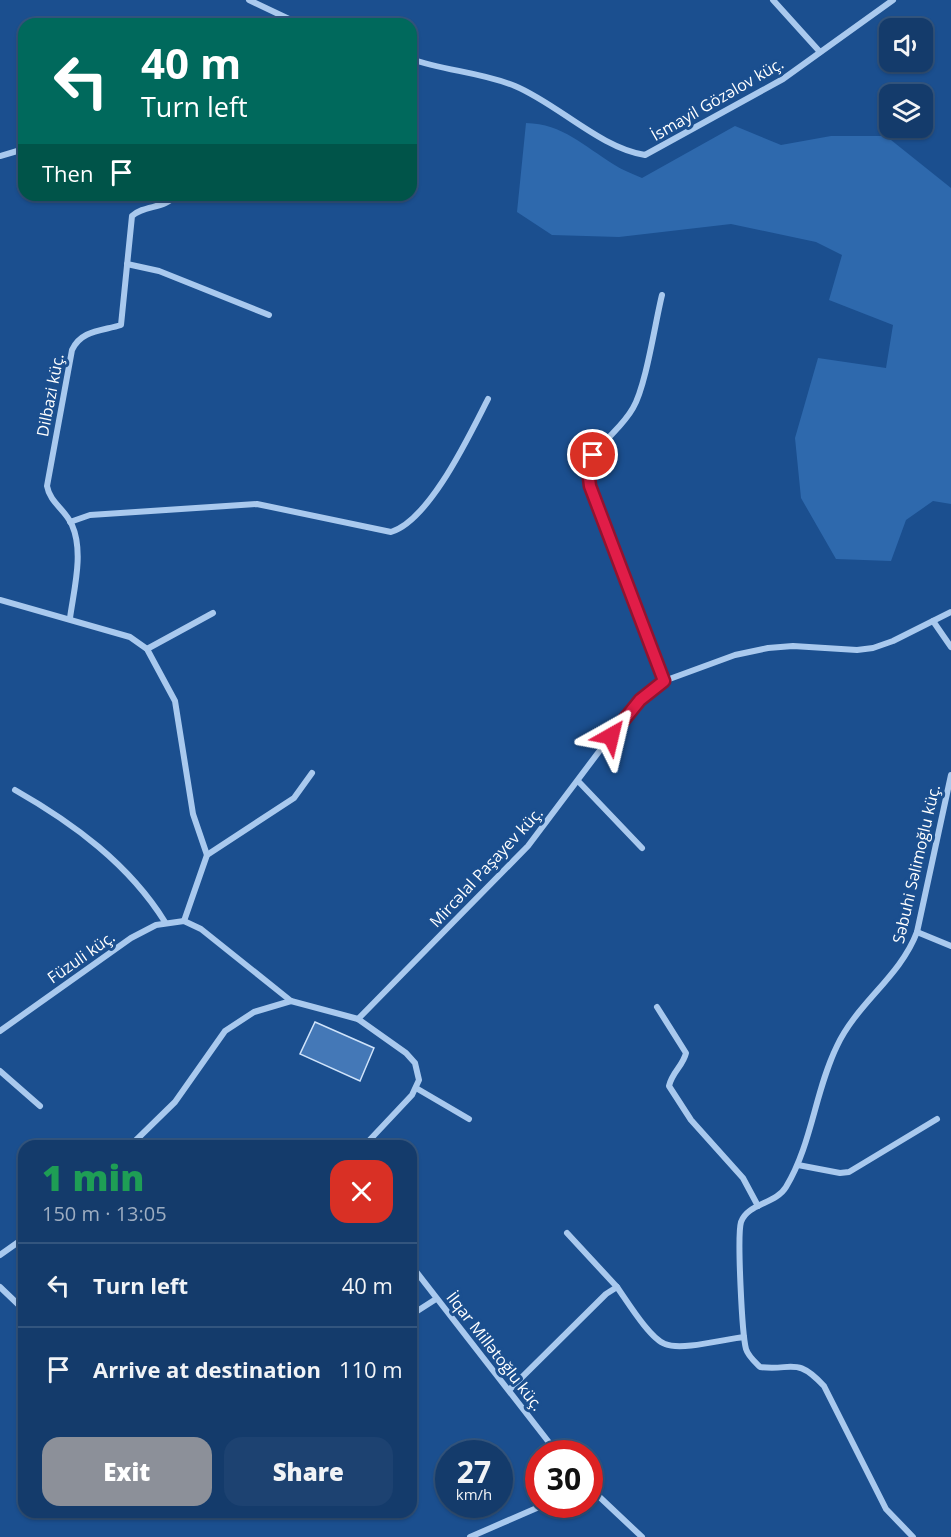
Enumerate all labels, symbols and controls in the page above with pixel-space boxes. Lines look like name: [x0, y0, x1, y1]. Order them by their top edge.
map controls: [879, 18, 933, 138]
button: sound: [879, 18, 933, 72]
text: 40 m: [141, 34, 241, 91]
icon: left: [42, 42, 120, 120]
street label: İsmayil Gözəlov küç.: [647, 52, 787, 146]
button: layers: [879, 84, 933, 138]
text: Turn left: [141, 88, 248, 125]
icon: arrive: [105, 156, 138, 189]
text: Then: [42, 158, 93, 188]
street label: Dilbazi küç.: [31, 352, 69, 438]
pin: [567, 429, 618, 480]
icon: arrive: [576, 438, 609, 471]
position arrow: [579, 704, 643, 768]
street label: Səbuhi Səlimoğlu küç.: [887, 782, 945, 946]
street label: Mircəlal Paşayev küç.: [424, 802, 548, 932]
street label: Füzuli küç.: [43, 926, 119, 988]
text: 1 min: [42, 1153, 144, 1202]
button: close: [330, 1160, 393, 1223]
text: 150 m · 13:05: [42, 1200, 167, 1227]
icon: left: [42, 1269, 75, 1302]
text: Turn left: [93, 1270, 188, 1300]
text: 40 m: [342, 1270, 393, 1300]
street label: İlqar Millətoğlu küç.: [442, 1287, 548, 1415]
icon: arrive: [42, 1353, 75, 1386]
text: Arrive at destination: [93, 1354, 321, 1384]
text: 110 m: [339, 1354, 403, 1384]
button: Exit: [42, 1437, 212, 1506]
button: Share: [224, 1437, 393, 1506]
speed limit sign: 30: [525, 1440, 603, 1518]
text: 27: [457, 1451, 491, 1492]
text: km/h: [456, 1484, 492, 1504]

